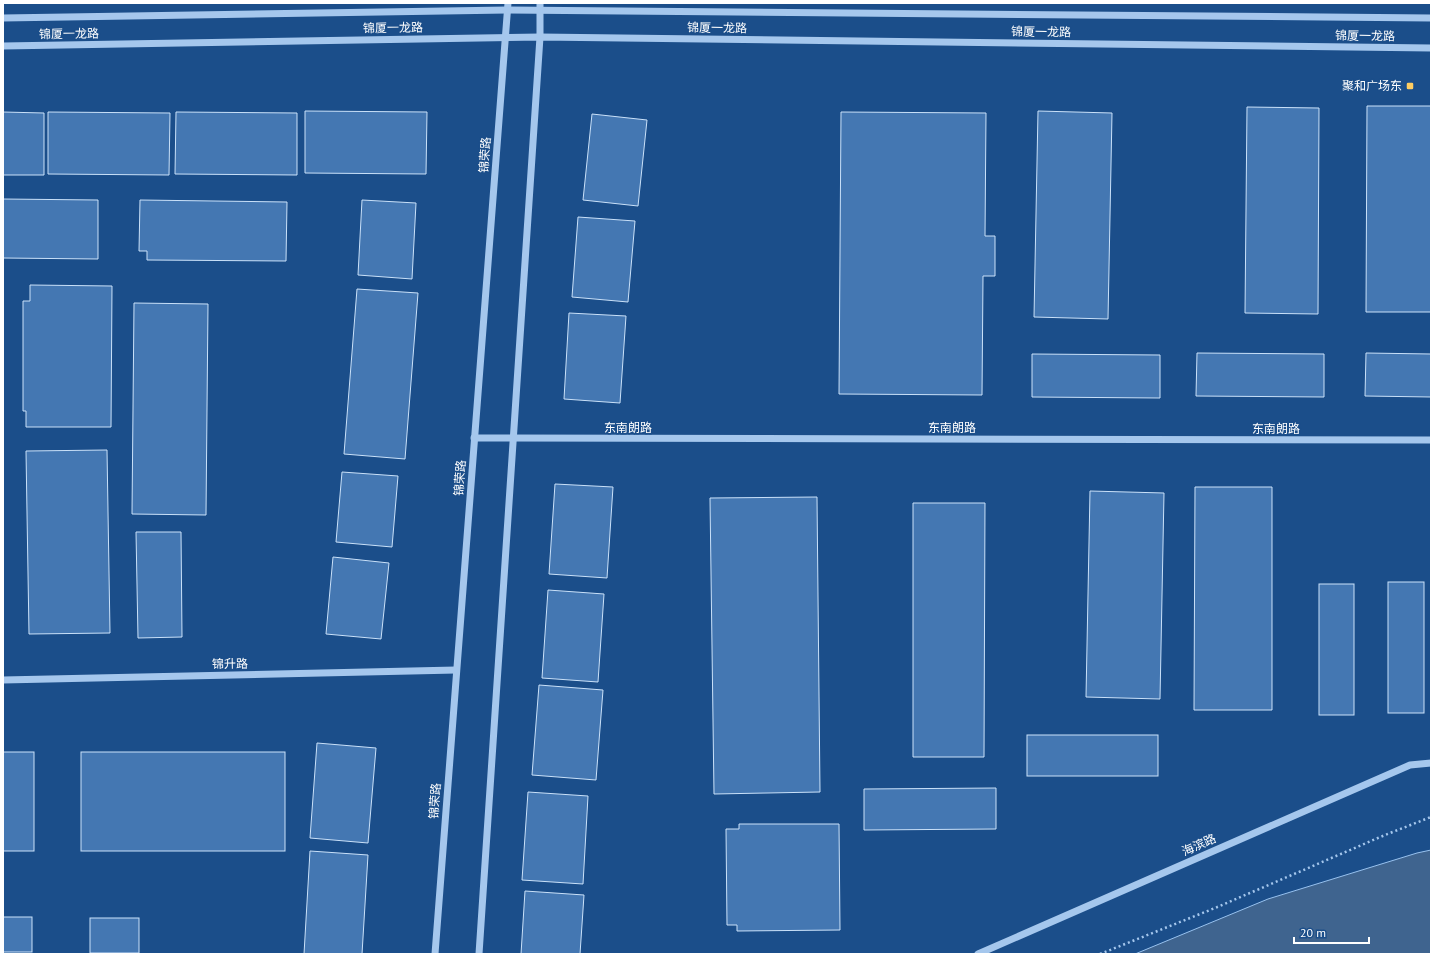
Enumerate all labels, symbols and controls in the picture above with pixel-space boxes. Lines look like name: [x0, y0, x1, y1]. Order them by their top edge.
street label: 锦厦一龙路: [363, 19, 423, 36]
street label: 锦厦一龙路: [687, 19, 747, 36]
street label: 锦厦一龙路: [1011, 23, 1071, 40]
street label: 锦厦一龙路: [39, 25, 99, 42]
street label: 锦厦一龙路: [1335, 27, 1395, 44]
place label: 聚和广场东: [1342, 78, 1402, 93]
marker: 聚和广场东: [1405, 81, 1415, 91]
street label: 锦荣路: [476, 136, 493, 173]
street label: 东南朗路: [604, 420, 652, 435]
street label: 东南朗路: [928, 420, 976, 435]
street label: 东南朗路: [1252, 421, 1300, 436]
street label: 锦荣路: [451, 459, 468, 496]
street label: 锦升路: [212, 656, 248, 671]
street label: 锦荣路: [426, 782, 443, 819]
street label: 海滨路: [1179, 830, 1218, 859]
scale bar: [1294, 919, 1369, 945]
text: 20 m: [1300, 925, 1326, 940]

